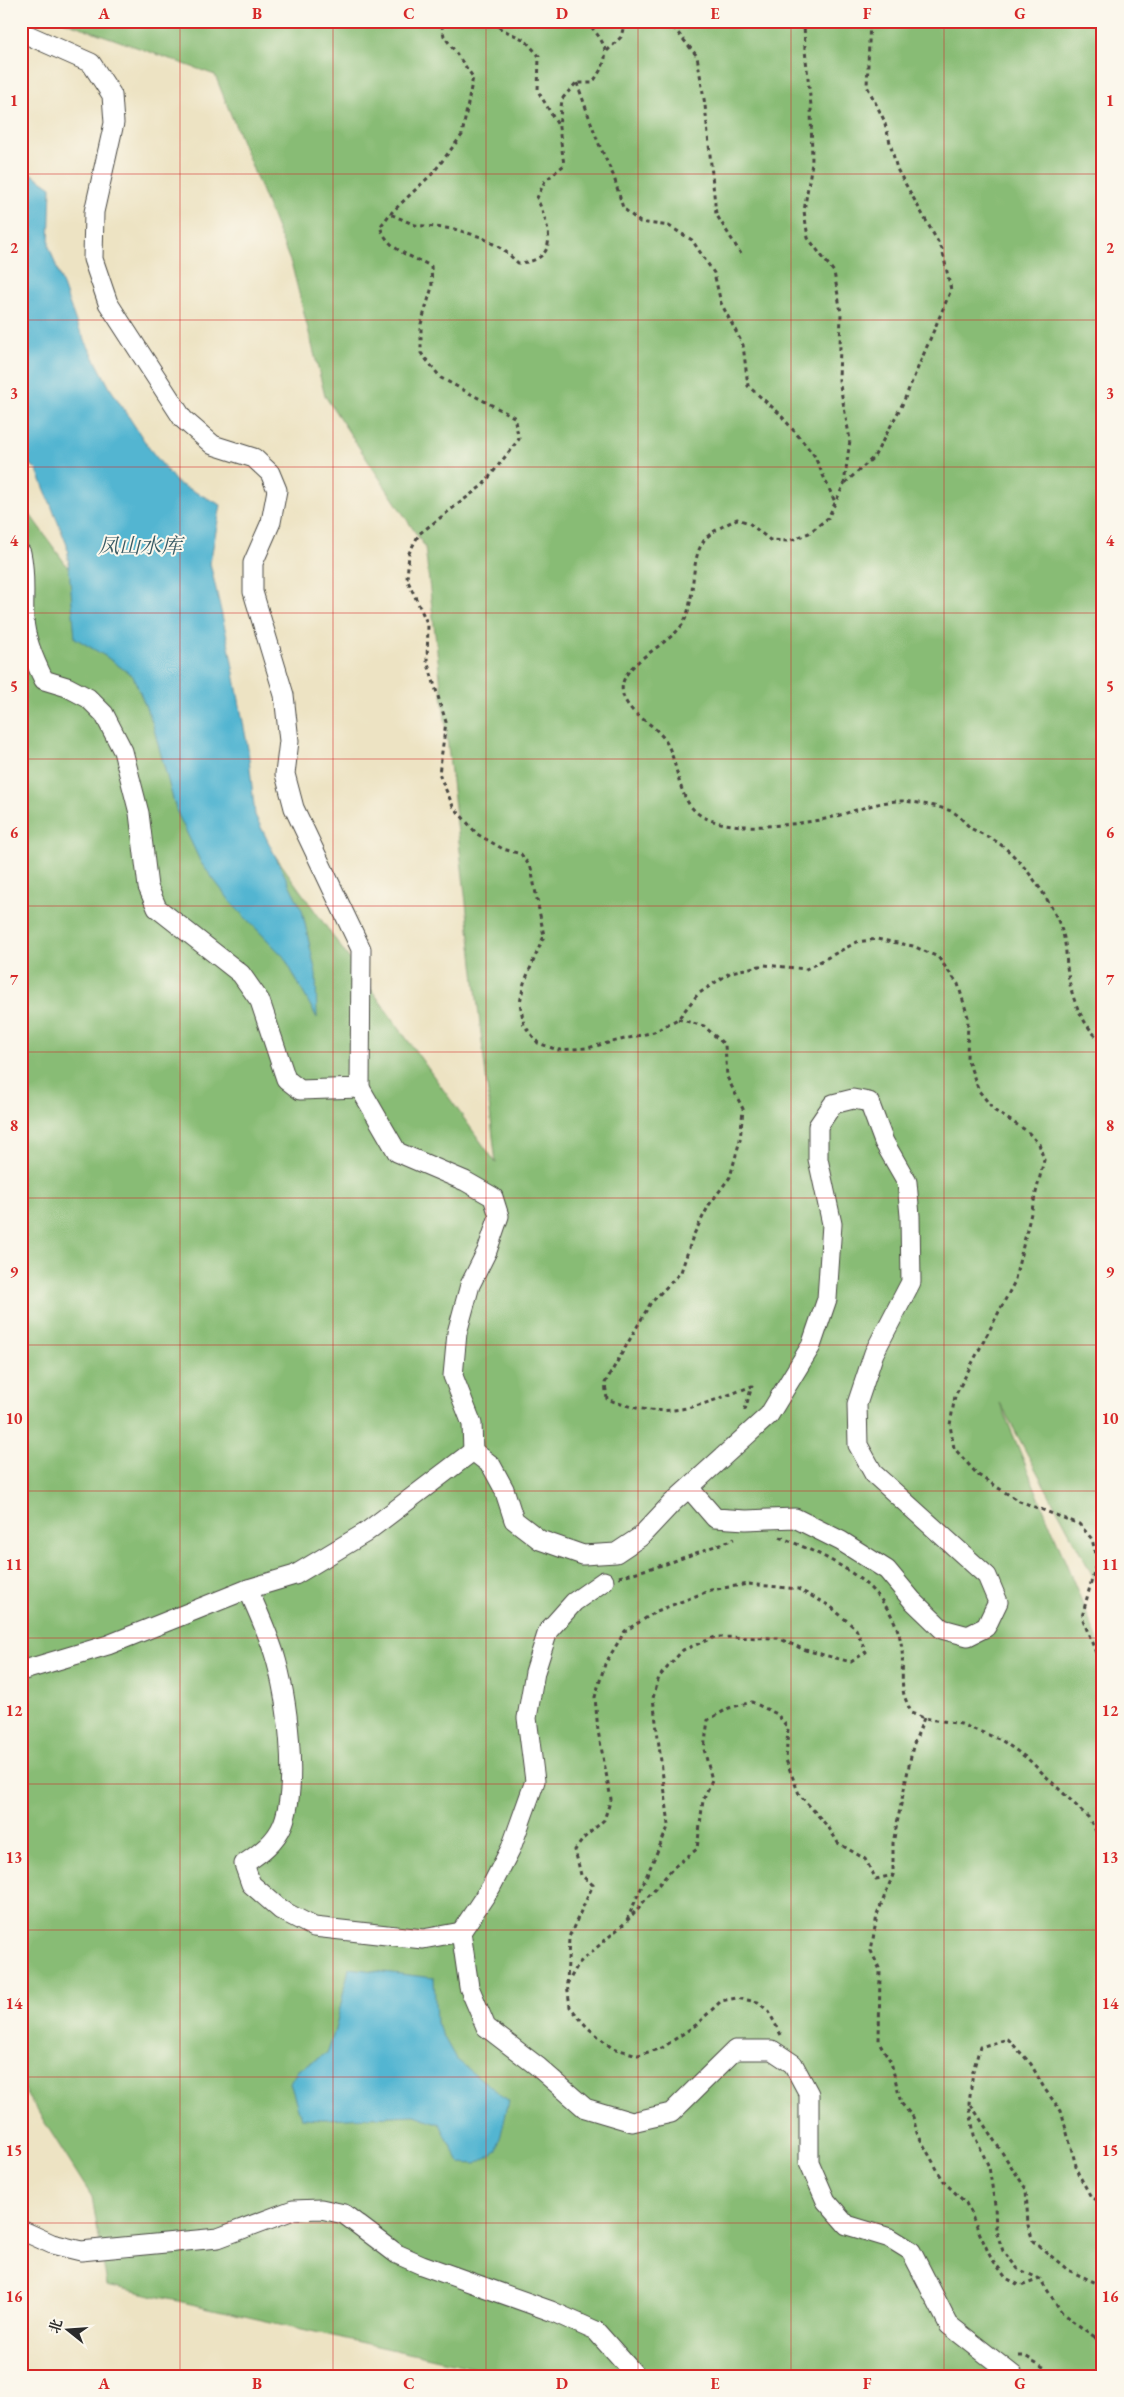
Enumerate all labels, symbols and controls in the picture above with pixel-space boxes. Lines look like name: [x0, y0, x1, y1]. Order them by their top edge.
text: A: [97, 3, 110, 24]
text: B: [252, 3, 262, 24]
text: C: [403, 3, 415, 24]
text: D: [556, 3, 568, 24]
text: E: [710, 3, 720, 24]
text: F: [863, 3, 872, 24]
text: G: [1014, 3, 1026, 24]
text: 1: [10, 90, 18, 111]
text: 1: [1106, 90, 1114, 111]
text: 2: [10, 237, 19, 258]
text: 2: [1106, 237, 1115, 258]
text: 3: [10, 383, 18, 404]
text: 3: [1106, 383, 1114, 404]
text: 4: [10, 530, 19, 551]
text: 4: [1106, 530, 1115, 551]
water label: 凤山水库: [98, 532, 185, 559]
text: 5: [10, 676, 18, 697]
text: 5: [1106, 676, 1114, 697]
text: 6: [10, 822, 19, 843]
text: 6: [1106, 822, 1115, 843]
text: 7: [10, 969, 19, 990]
text: 7: [1106, 969, 1115, 990]
text: 8: [10, 1115, 18, 1136]
text: 8: [1106, 1115, 1114, 1136]
text: 9: [10, 1261, 19, 1282]
text: 9: [1106, 1261, 1115, 1282]
text: 10: [6, 1408, 23, 1429]
text: 10: [1102, 1408, 1119, 1429]
text: 11: [6, 1554, 22, 1575]
text: 11: [1102, 1554, 1118, 1575]
text: 12: [6, 1700, 23, 1721]
text: 12: [1102, 1700, 1119, 1721]
text: 13: [6, 1847, 22, 1868]
text: 13: [1102, 1847, 1118, 1868]
text: 14: [6, 1993, 23, 2014]
text: 14: [1102, 1993, 1119, 2014]
text: 15: [6, 2140, 22, 2161]
text: 15: [1102, 2140, 1118, 2161]
text: 16: [6, 2286, 23, 2307]
text: 16: [1102, 2286, 1119, 2307]
north arrow: [42, 2304, 92, 2354]
text: 北: [45, 2317, 66, 2336]
text: A: [97, 2373, 110, 2394]
text: B: [252, 2373, 262, 2394]
text: C: [403, 2373, 415, 2394]
text: D: [556, 2373, 568, 2394]
text: E: [710, 2373, 720, 2394]
text: F: [863, 2373, 872, 2394]
text: G: [1014, 2373, 1026, 2394]

